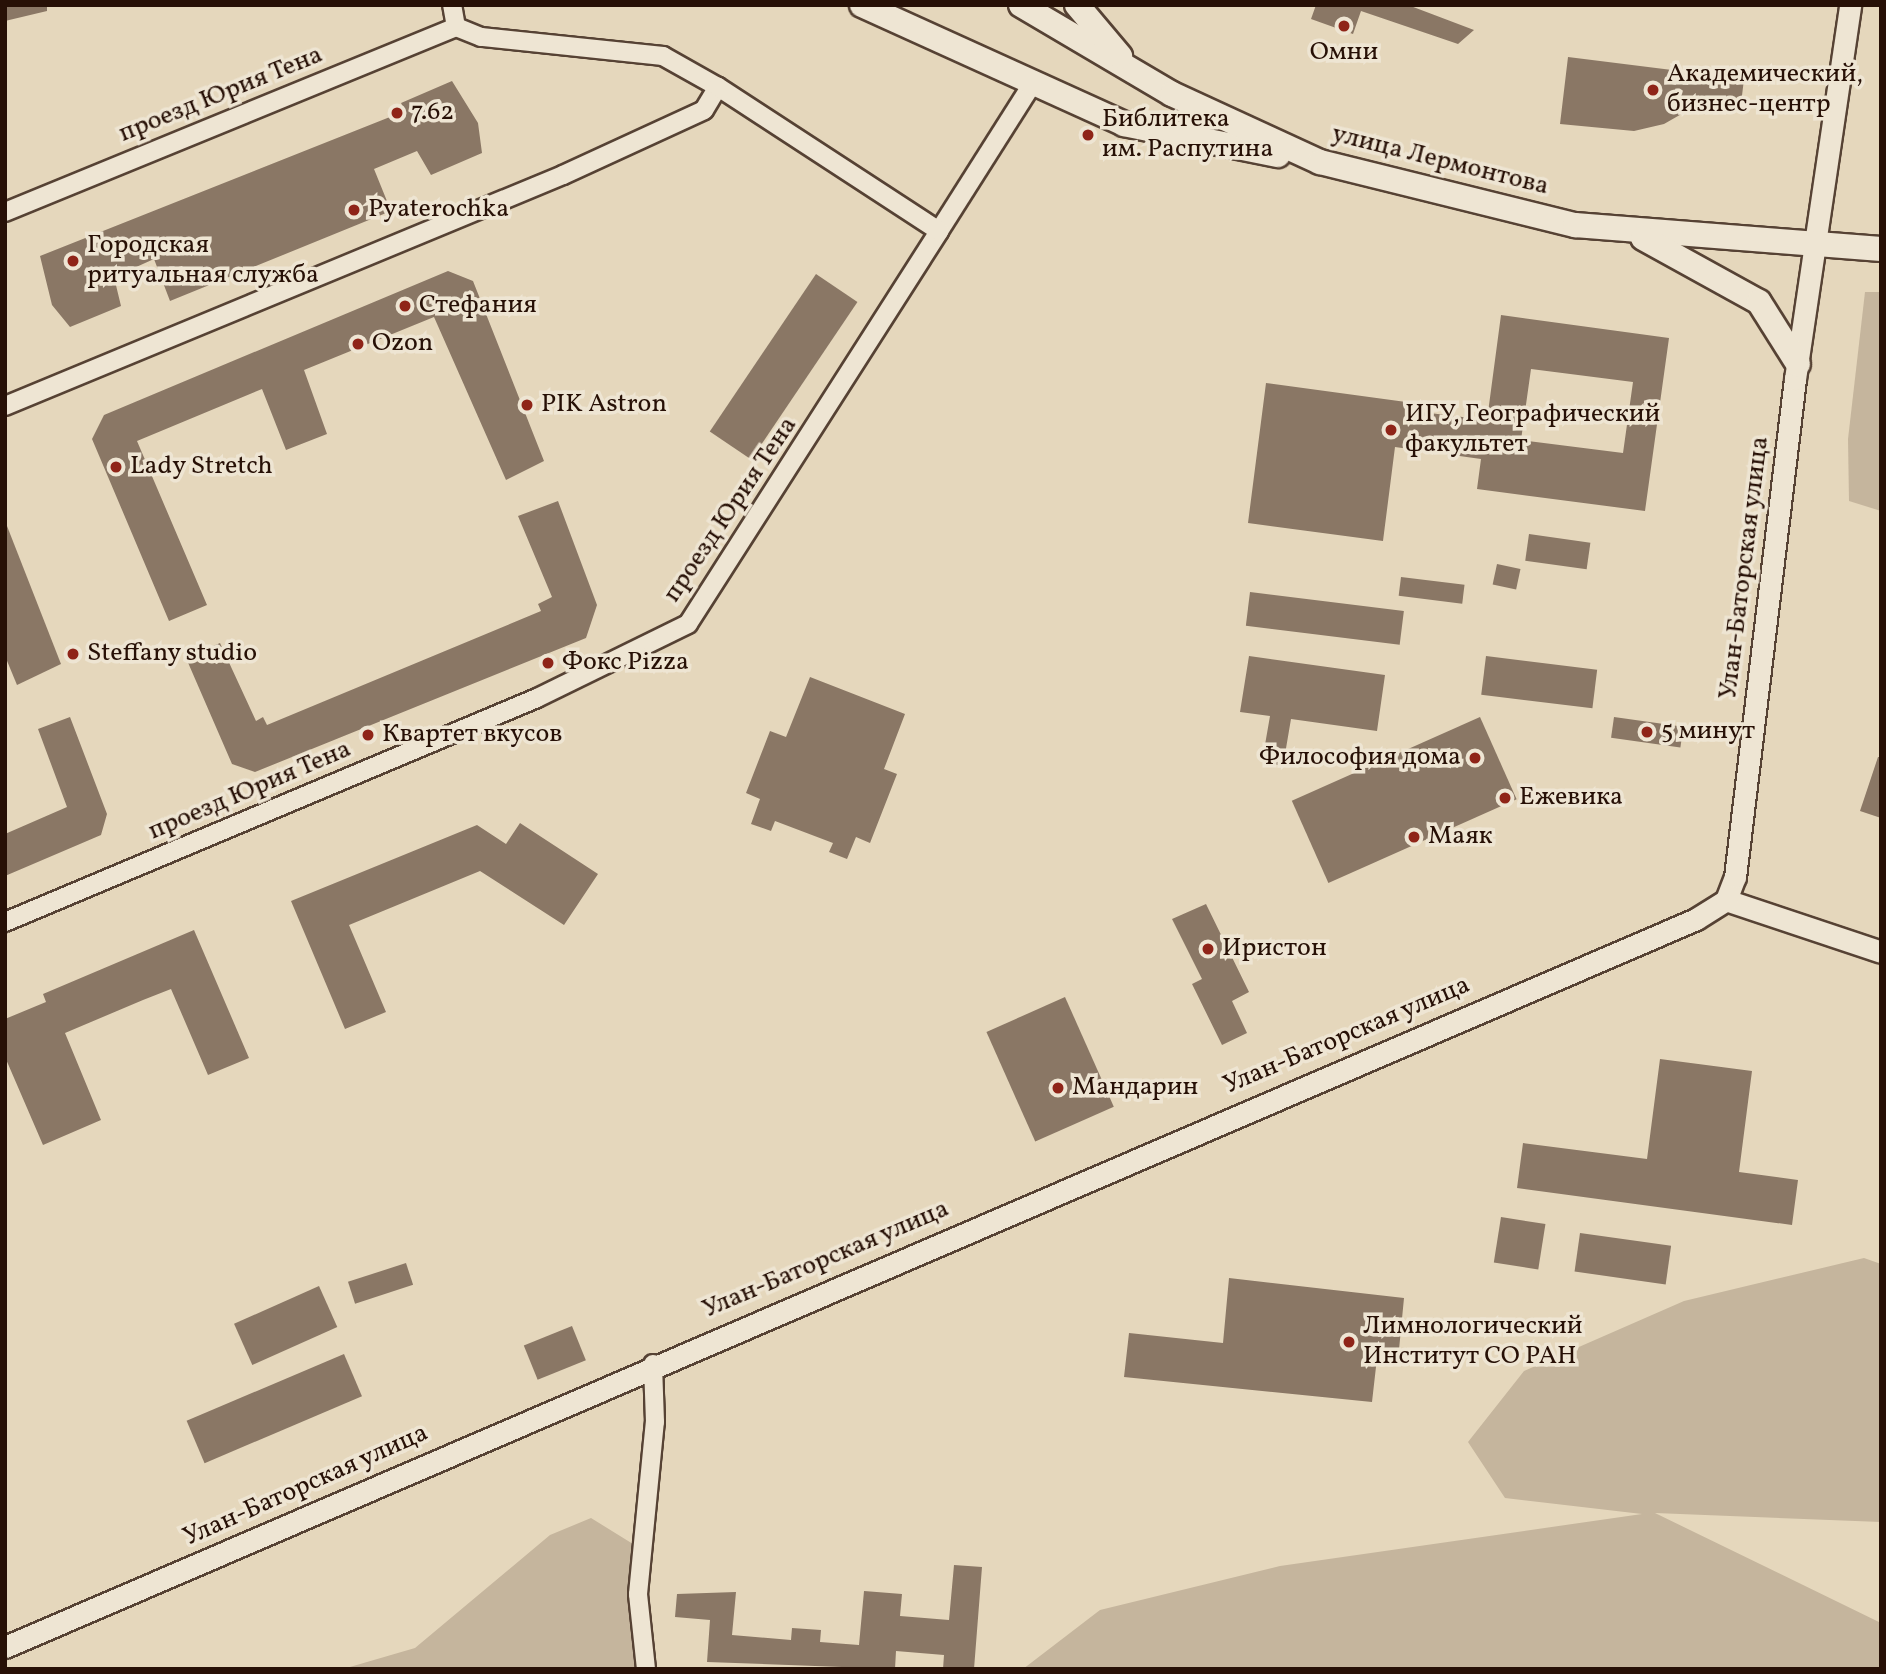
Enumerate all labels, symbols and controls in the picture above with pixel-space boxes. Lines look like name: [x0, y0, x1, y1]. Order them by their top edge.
marker: Омни: [1336, 18, 1352, 34]
place label: Омни: [1310, 37, 1378, 69]
street label: проезд Юрия Тена: [114, 40, 328, 150]
place label: Академический, бизнес-центр: [1667, 59, 1863, 120]
marker: Академический, бизнес-центр: [1645, 82, 1661, 98]
place label: 7.62: [411, 97, 454, 129]
place label: Библитека им. Распутина: [1102, 104, 1273, 166]
marker: 7.62: [389, 105, 405, 121]
street label: улица Лермонтова: [1328, 119, 1552, 203]
marker: Библитека им. Распутина: [1080, 127, 1096, 143]
place label: Pyaterochka: [368, 194, 509, 226]
marker: Pyaterochka: [346, 202, 362, 218]
place label: Городская ритуальная служба: [87, 230, 319, 292]
marker: Городская ритуальная служба: [65, 253, 81, 269]
place label: Стефания: [419, 290, 537, 322]
marker: Стефания: [397, 298, 413, 314]
place label: Ozon: [372, 328, 433, 360]
marker: Ozon: [350, 336, 366, 352]
place label: PIK Astron: [541, 389, 667, 421]
marker: PIK Astron: [519, 397, 535, 413]
place label: ИГУ, Географический факультет: [1405, 399, 1660, 460]
street label: проезд Юрия Тена: [657, 411, 805, 609]
marker: ИГУ, Географический факультет: [1383, 422, 1399, 438]
street label: Улан-Баторская улица: [1713, 434, 1777, 702]
place label: Lady Stretch: [130, 451, 273, 483]
marker: Lady Stretch: [108, 459, 124, 475]
place label: Steffany studio: [87, 638, 258, 670]
marker: Steffany studio: [65, 646, 81, 662]
place label: Фокс Pizza: [562, 647, 689, 679]
marker: Фокс Pizza: [540, 655, 556, 671]
place label: 5 минут: [1661, 716, 1755, 748]
place label: Квартет вкусов: [382, 719, 563, 751]
marker: 5 минут: [1639, 724, 1655, 740]
marker: Квартет вкусов: [360, 727, 376, 743]
street label: проезд Юрия Тена: [144, 734, 356, 848]
place label: Философия дома: [1259, 742, 1461, 774]
marker: Философия дома: [1467, 750, 1483, 766]
place label: Ежевика: [1519, 782, 1623, 814]
marker: Ежевика: [1497, 790, 1513, 806]
place label: Маяк: [1428, 821, 1493, 853]
marker: Маяк: [1406, 829, 1422, 845]
place label: Иристон: [1222, 933, 1327, 965]
marker: Иристон: [1200, 941, 1216, 957]
street label: Улан-Баторская улица: [1219, 970, 1475, 1102]
place label: Мандарин: [1072, 1072, 1198, 1104]
marker: Мандарин: [1050, 1080, 1066, 1096]
street label: Улан-Баторская улица: [698, 1194, 954, 1326]
place label: Лимнологический Институт СО РАН: [1363, 1311, 1583, 1372]
marker: Лимнологический Институт СО РАН: [1341, 1334, 1357, 1350]
street label: Улан-Баторская улица: [178, 1418, 434, 1554]

